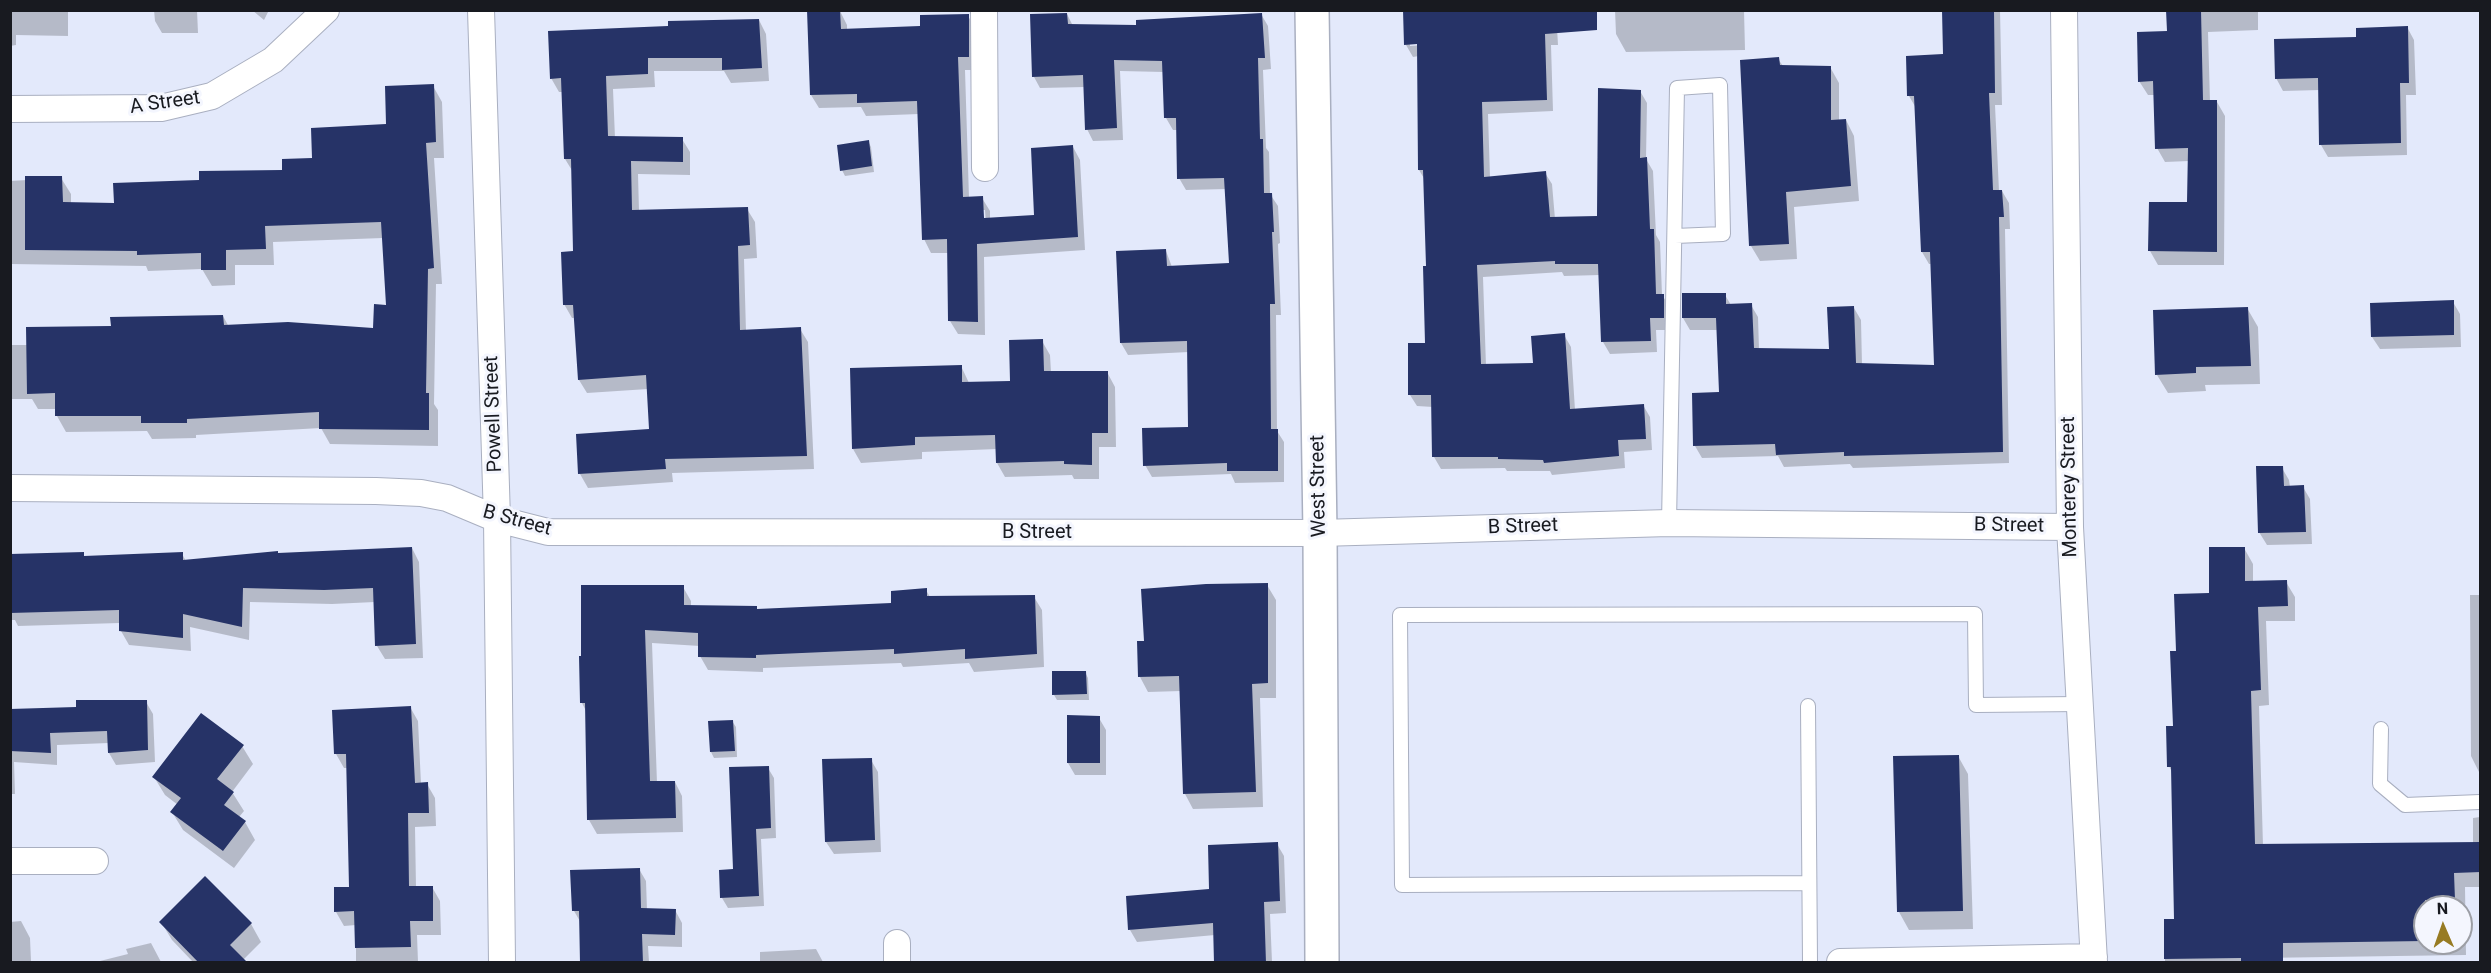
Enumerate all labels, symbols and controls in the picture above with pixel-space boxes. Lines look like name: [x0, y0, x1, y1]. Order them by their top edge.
street label: A Street: [128, 86, 202, 120]
street label: Powell Street: [480, 355, 508, 473]
street label: Monterey Street: [2057, 416, 2083, 558]
street label: West Street: [1306, 434, 1332, 538]
street label: B Street: [480, 500, 554, 542]
street label: B Street: [1974, 513, 2044, 539]
street label: B Street: [1488, 514, 1558, 540]
street label: B Street: [1002, 521, 1072, 545]
north arrow: [2413, 895, 2473, 955]
text: N: [2436, 899, 2448, 918]

